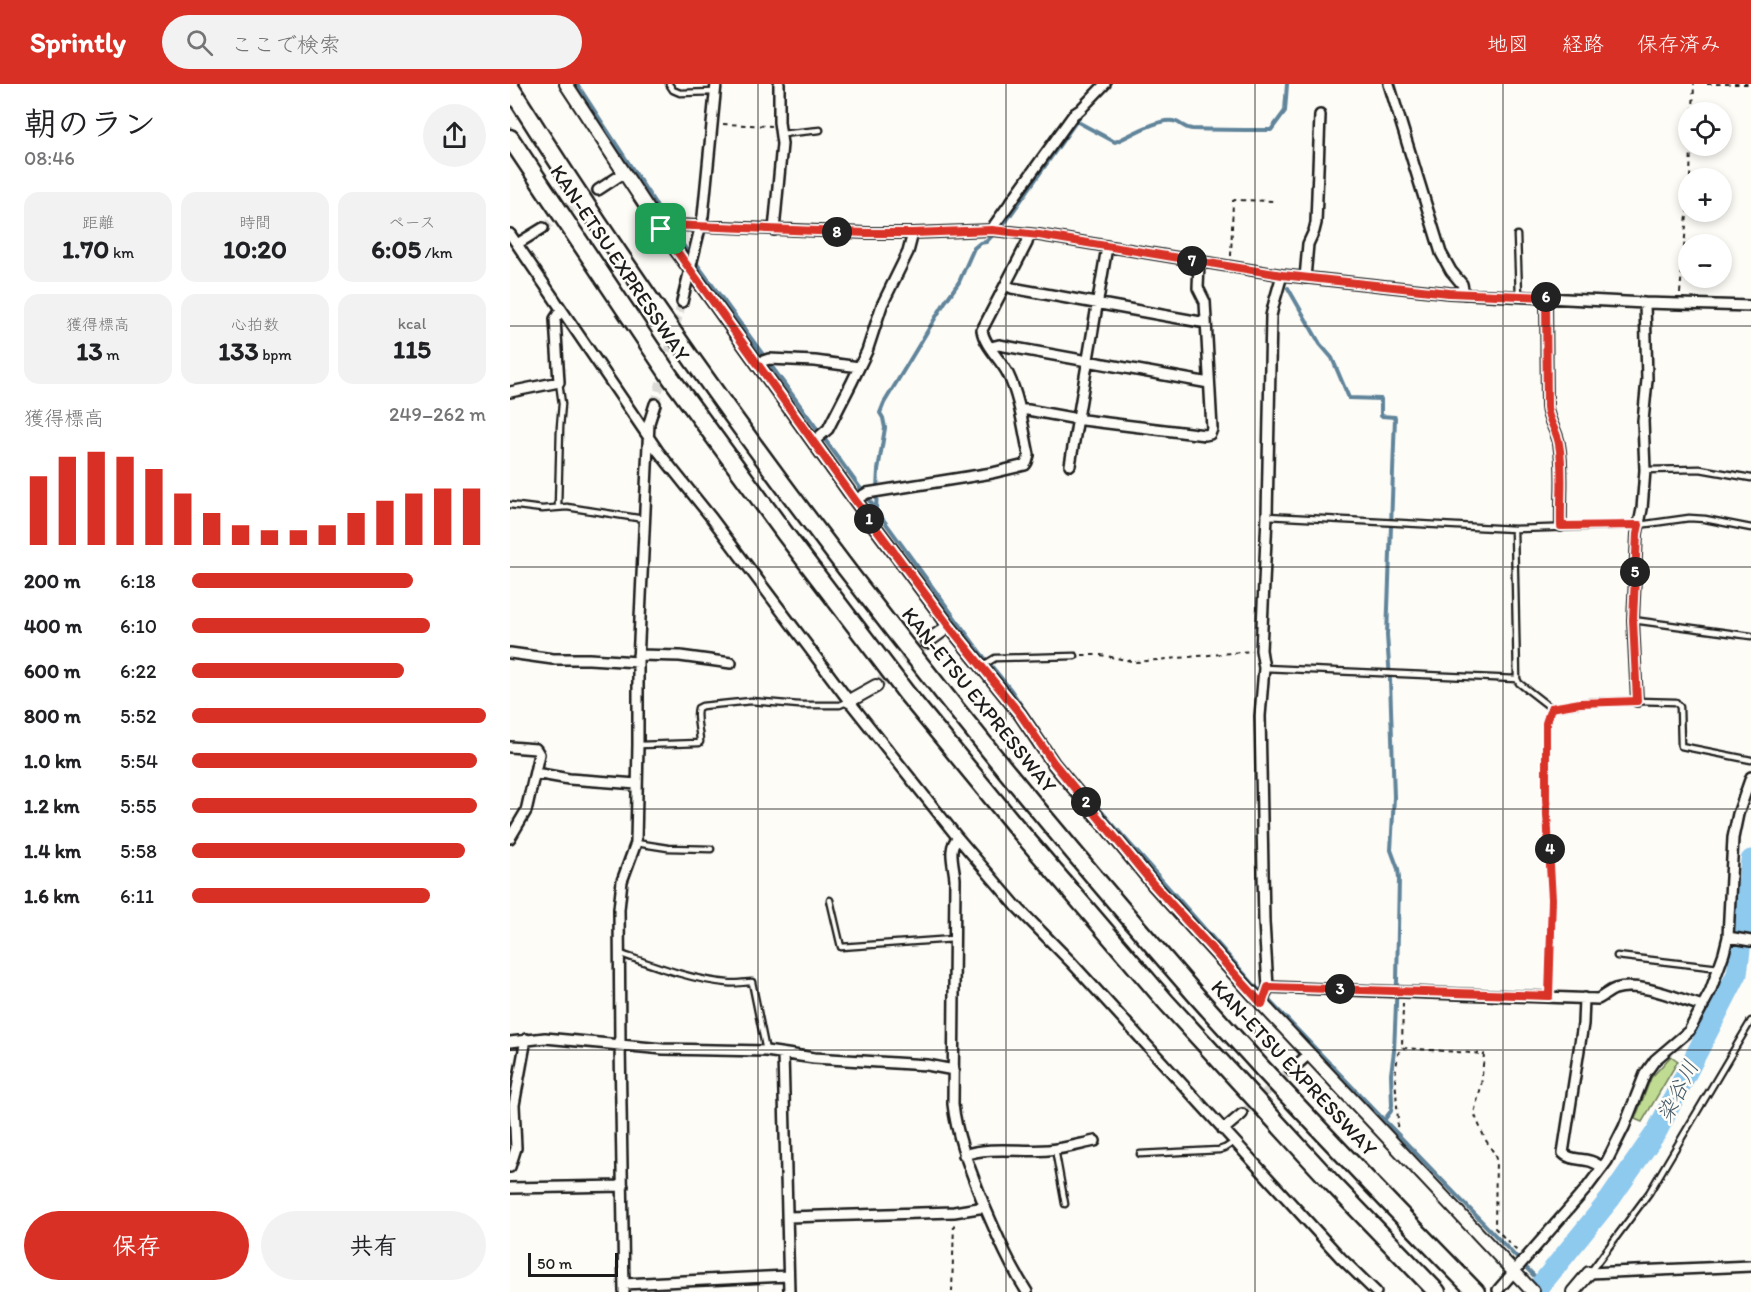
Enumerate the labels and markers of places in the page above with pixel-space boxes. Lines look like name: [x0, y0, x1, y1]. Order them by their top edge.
pin: [635, 203, 686, 254]
pin: 8: [822, 217, 852, 247]
pin: 7: [1177, 246, 1207, 276]
pin: 6: [1531, 282, 1561, 312]
pin: 1: [854, 504, 884, 534]
pin: 5: [1620, 557, 1650, 587]
pin: 2: [1071, 787, 1101, 817]
pin: 4: [1535, 834, 1565, 864]
pin: 3: [1325, 974, 1355, 1004]

